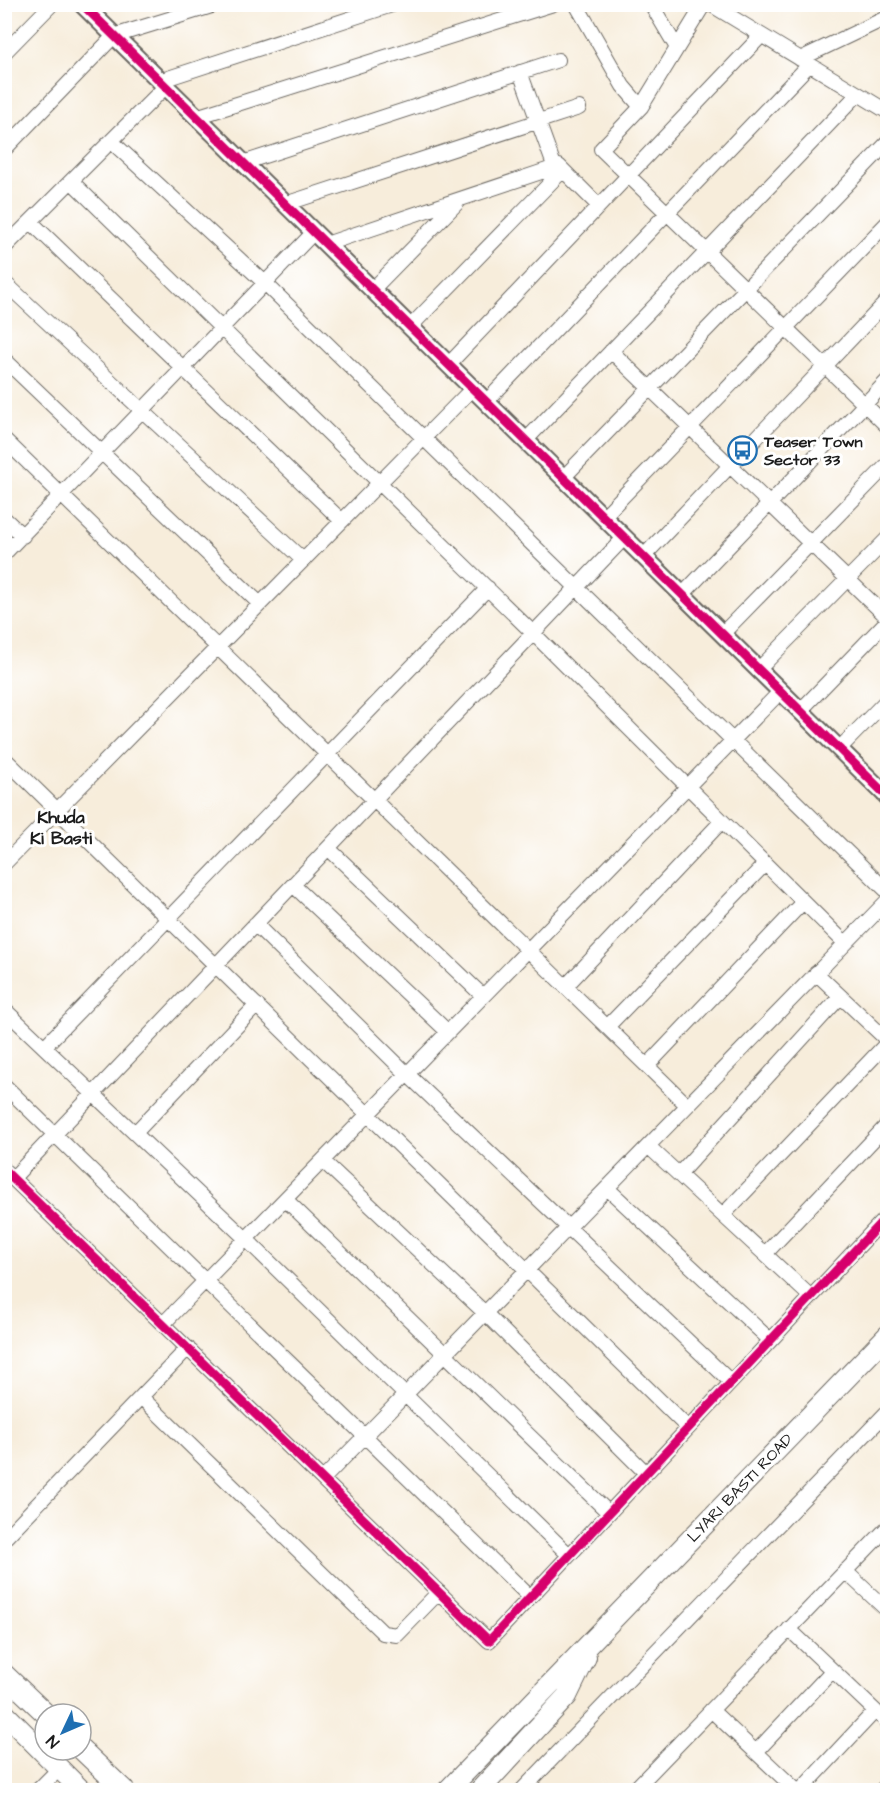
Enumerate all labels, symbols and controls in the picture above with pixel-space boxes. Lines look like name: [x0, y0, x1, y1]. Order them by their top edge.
place label: Teaser Town Sector 33: [763, 431, 863, 471]
bus stop icon: Teaser Town Sector 33: [727, 435, 759, 467]
district label: Khuda Ki Basti: [30, 805, 92, 851]
street label: LYARI BASTI ROAD: [682, 1429, 798, 1547]
north arrow: [33, 1702, 93, 1762]
text: N: [42, 1730, 64, 1753]

